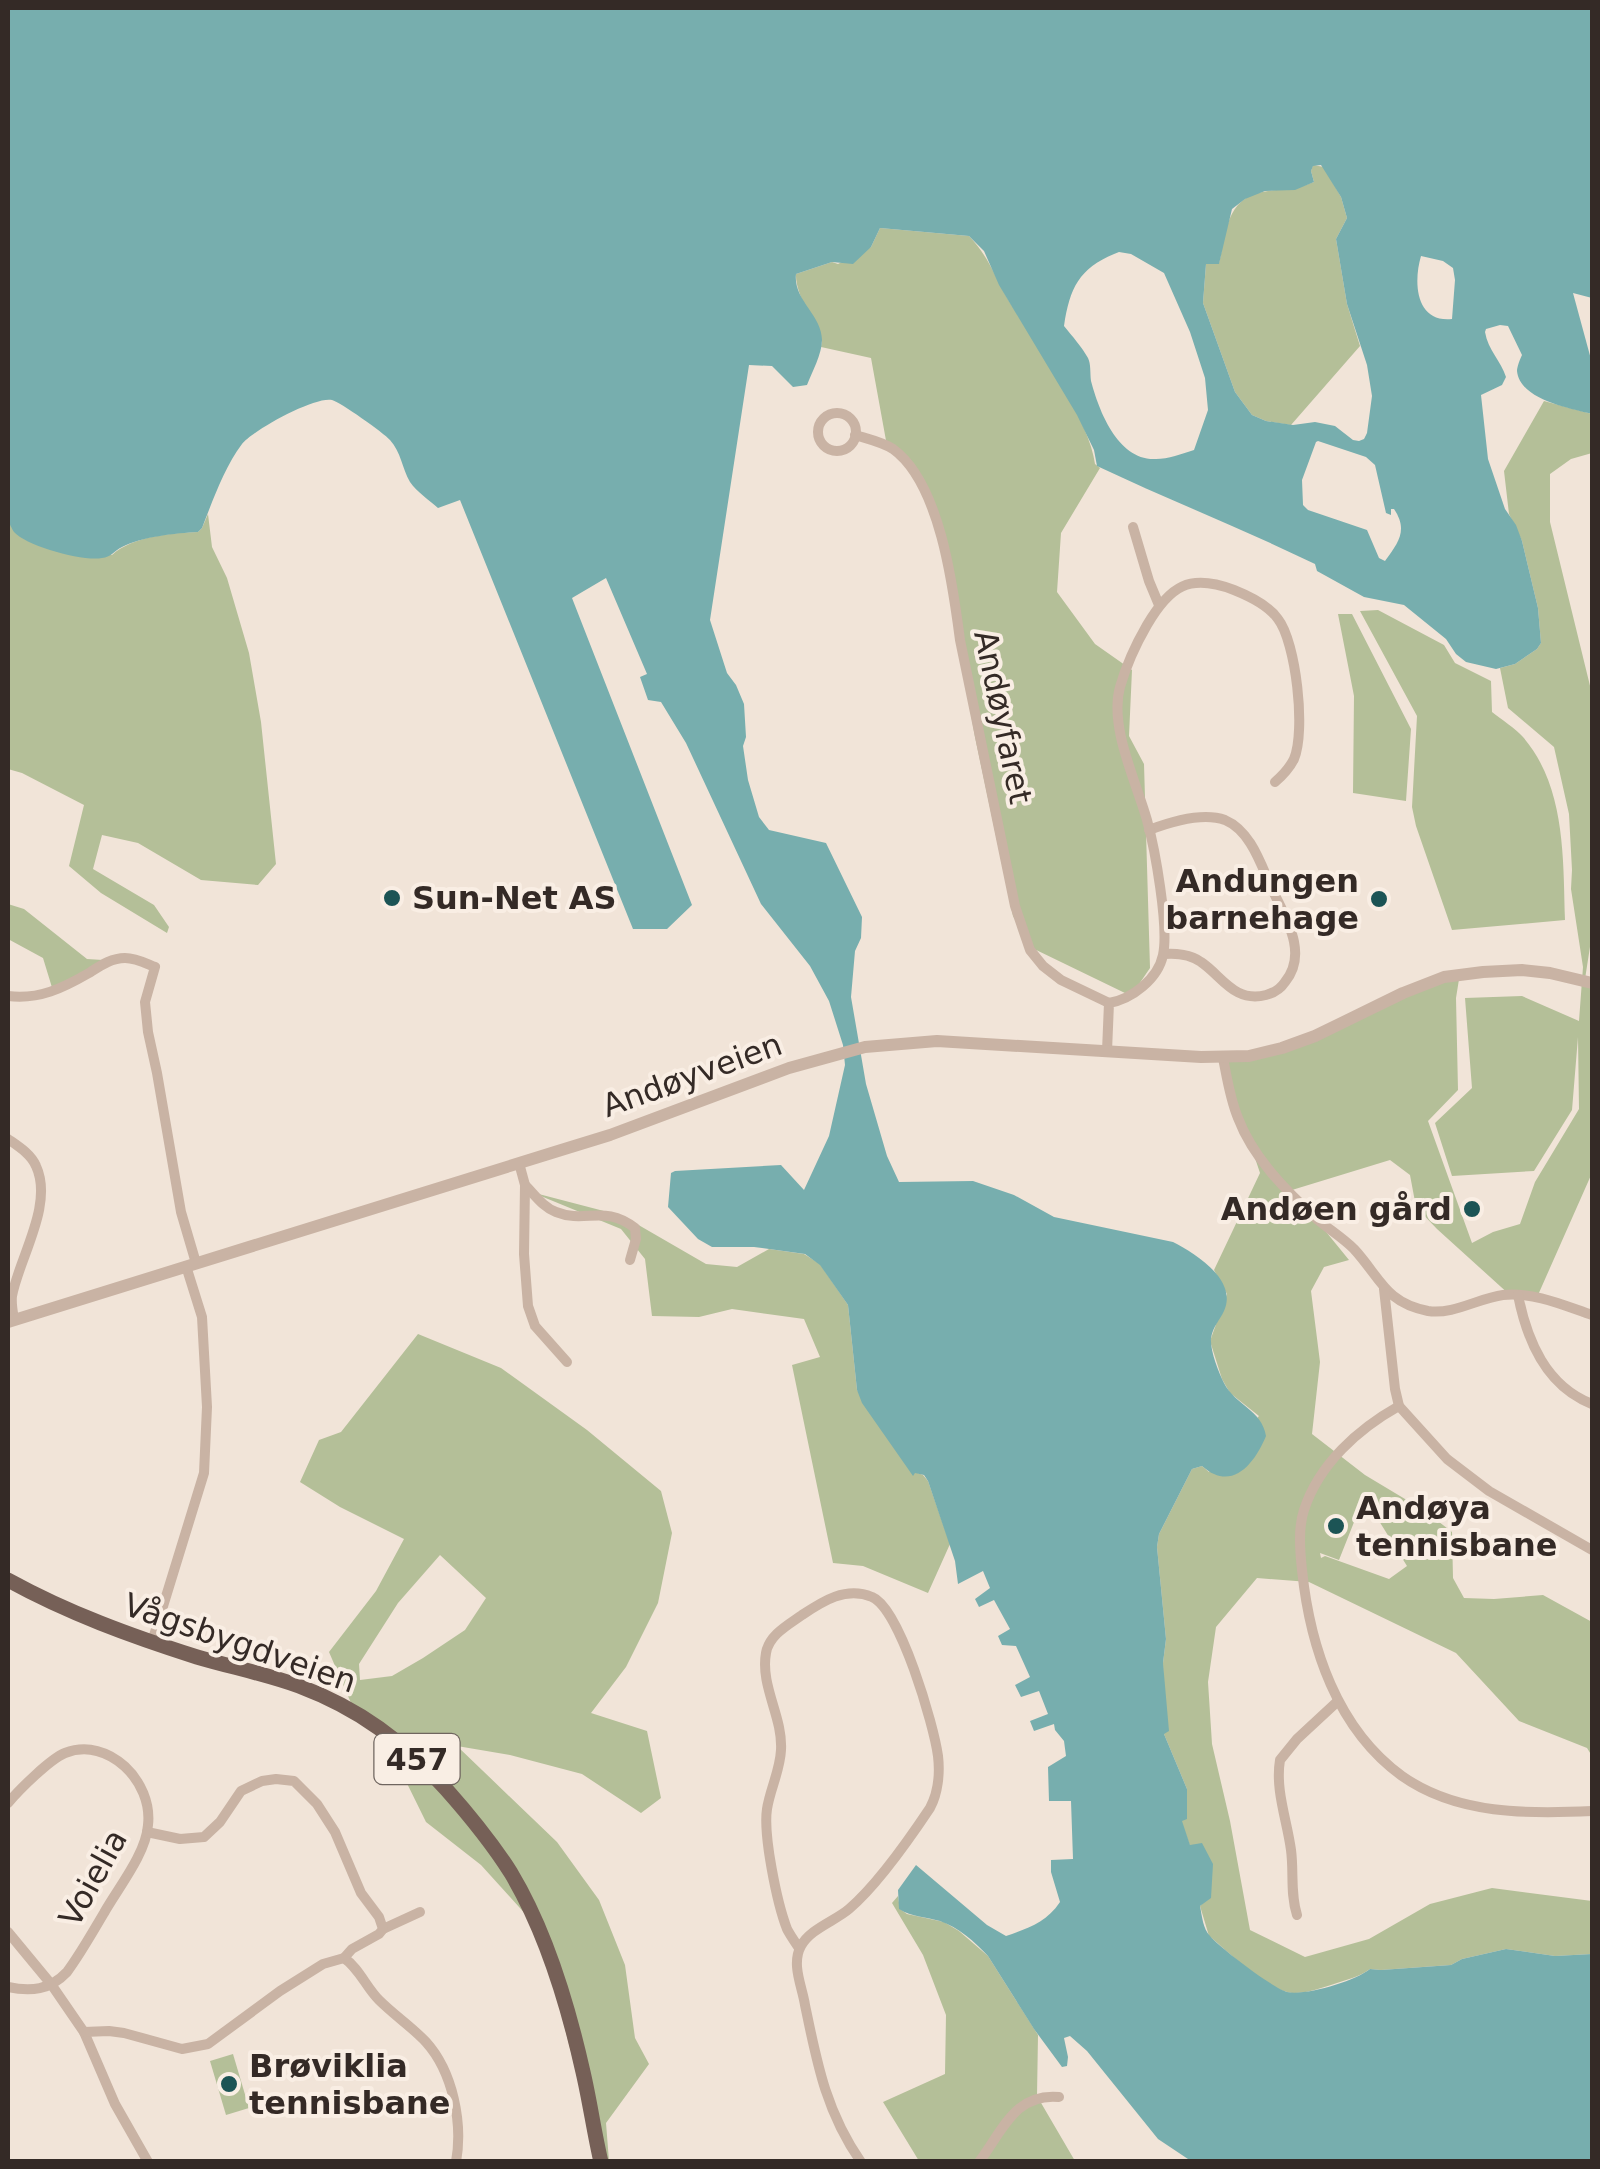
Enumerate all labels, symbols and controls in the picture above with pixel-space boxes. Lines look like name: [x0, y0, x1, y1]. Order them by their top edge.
street label: Andøyfaret: [966, 627, 1040, 807]
place label: Andungen barnehage: [1165, 862, 1359, 937]
place label: Sun-Net AS: [412, 879, 617, 917]
marker: Sun-Net AS: [381, 887, 403, 909]
marker: Andungen barnehage: [1368, 888, 1390, 910]
street label: Andøyveien: [597, 1025, 787, 1125]
place label: Andøen gård: [1221, 1190, 1452, 1228]
marker: Andøen gård: [1461, 1198, 1483, 1220]
place label: Andøya tennisbane: [1356, 1489, 1558, 1564]
marker: Andøya tennisbane: [1325, 1515, 1347, 1537]
street label: Vågsbygdveien: [119, 1585, 361, 1701]
road number: 457: [374, 1734, 460, 1784]
street label: Voielia: [51, 1823, 135, 1933]
place label: Brøviklia tennisbane: [249, 2047, 451, 2122]
marker: Brøviklia tennisbane: [218, 2073, 240, 2095]

